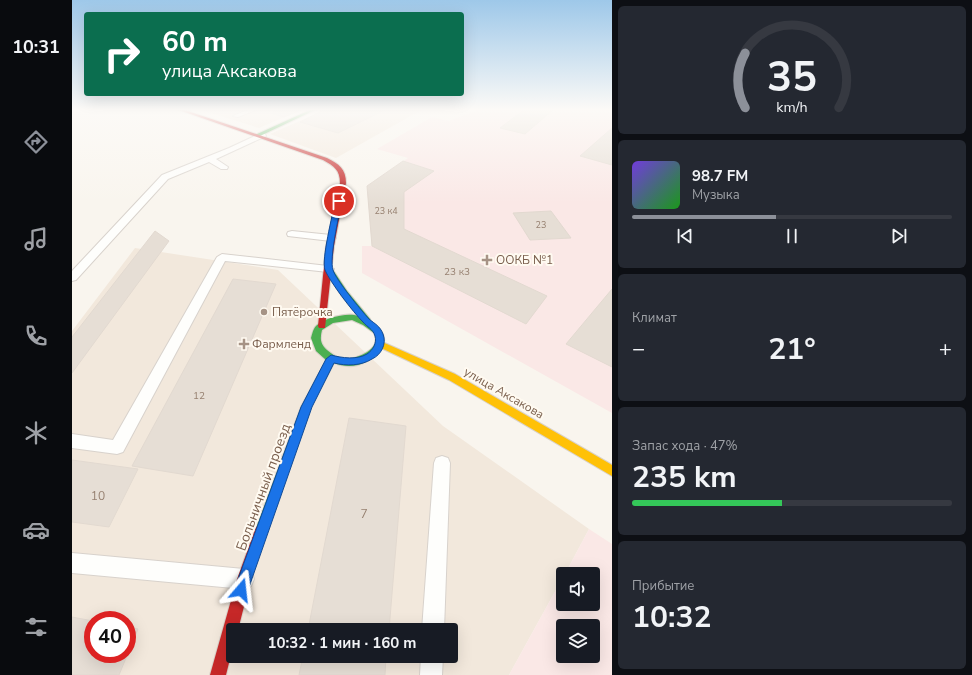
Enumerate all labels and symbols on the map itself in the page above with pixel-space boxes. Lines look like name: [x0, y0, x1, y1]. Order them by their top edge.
pin: [322, 184, 356, 218]
house number: 23 к4: [374, 205, 398, 217]
house number: 23: [536, 219, 546, 231]
place label: ООКБ №1: [496, 252, 553, 268]
marker: ООКБ №1: [481, 254, 493, 266]
house number: 23 к3: [444, 265, 470, 279]
place label: Пятёрочка: [272, 304, 333, 320]
marker: Пятёрочка: [259, 307, 269, 317]
place label: Фармленд: [252, 336, 311, 352]
marker: Фармленд: [239, 339, 249, 349]
street label: улица Аксакова: [461, 364, 547, 422]
house number: 12: [193, 389, 205, 403]
street label: Больничный проезд: [232, 421, 295, 554]
house number: 10: [91, 488, 105, 504]
house number: 7: [360, 506, 368, 522]
position arrow: [220, 569, 262, 611]
speed limit sign: 40: [84, 611, 136, 663]

